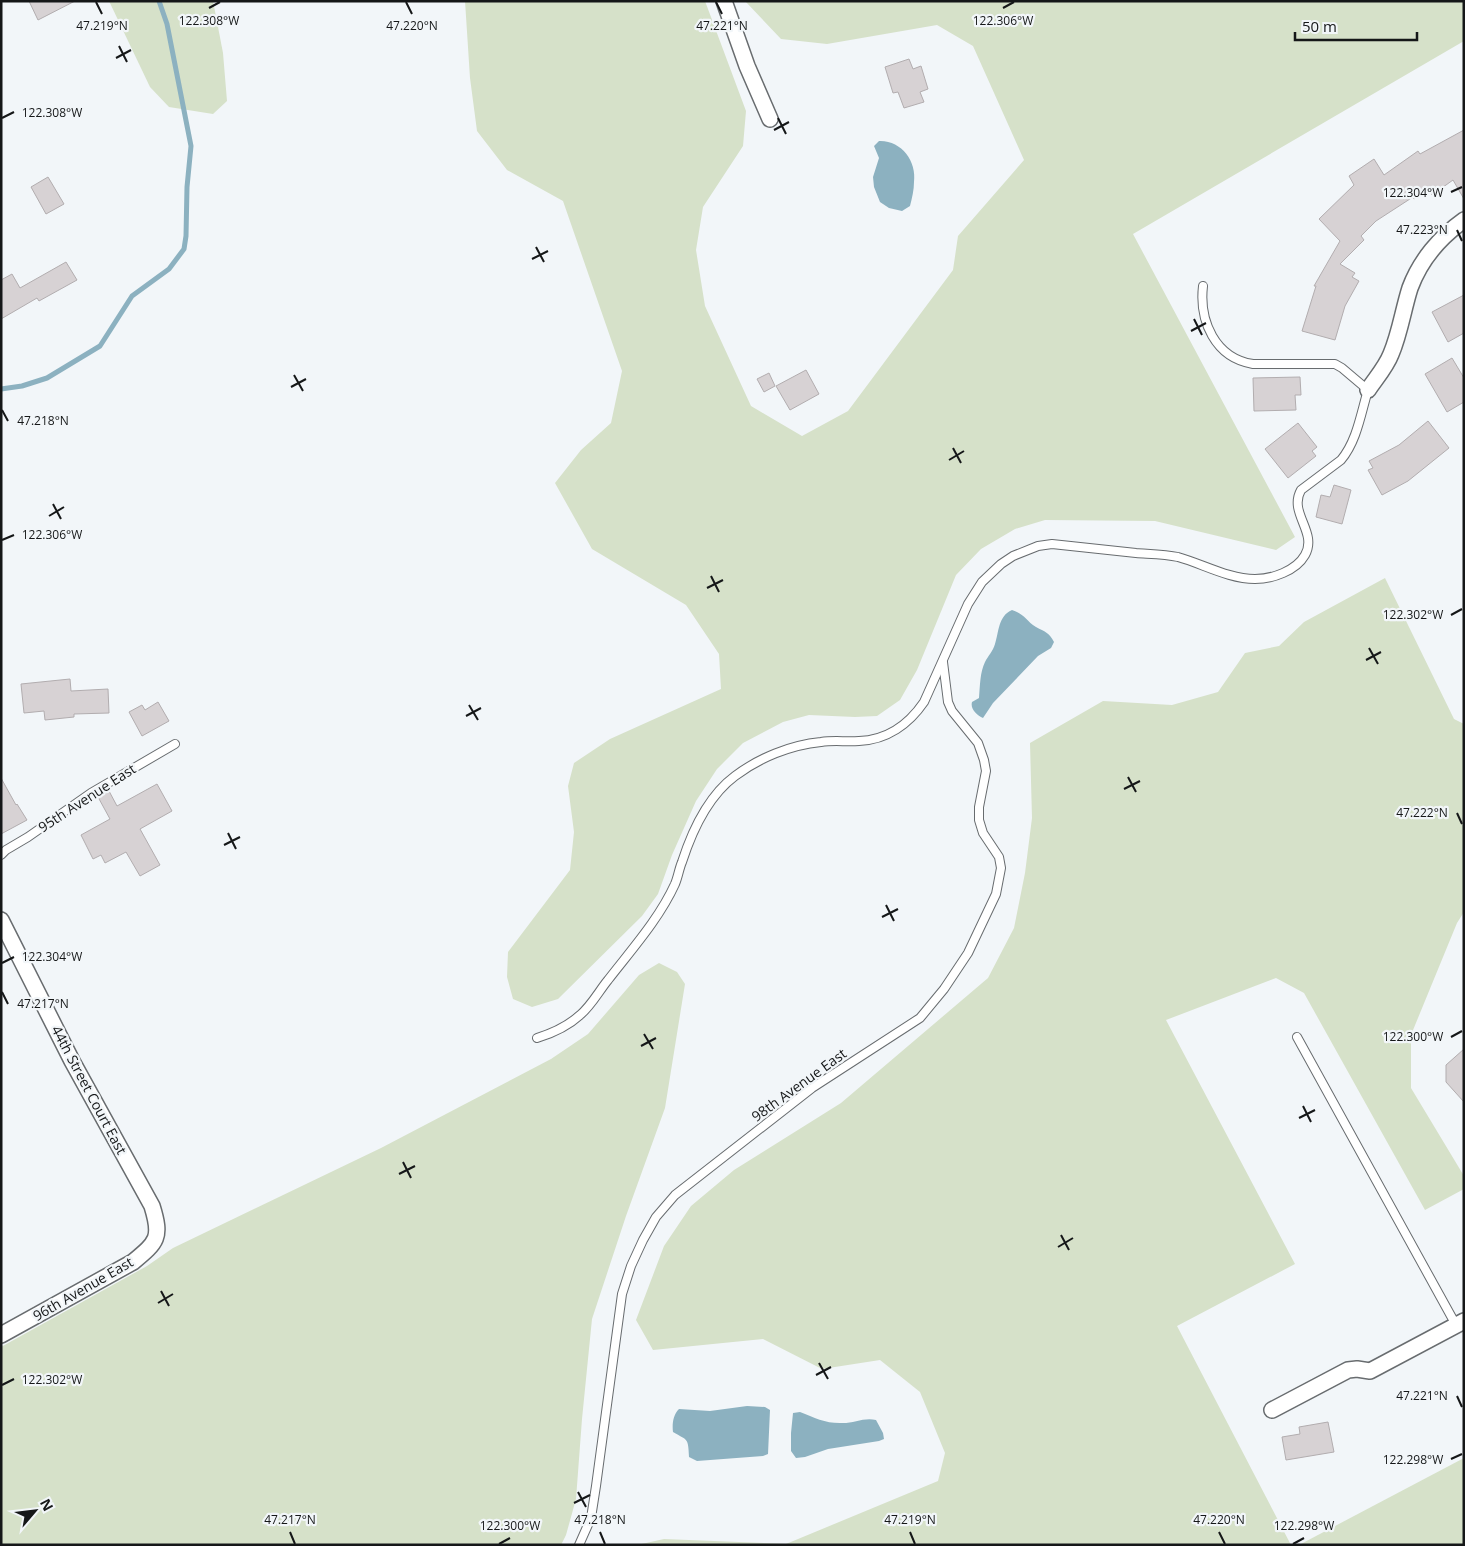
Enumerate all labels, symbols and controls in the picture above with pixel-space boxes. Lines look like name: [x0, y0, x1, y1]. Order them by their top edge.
scale bar: [1295, 10, 1418, 42]
text: 122.308°W: [179, 12, 239, 29]
text: 122.306°W: [973, 12, 1033, 29]
text: 50 m: [1302, 16, 1337, 36]
text: 47.219°N: [76, 17, 128, 34]
text: 47.220°N: [386, 17, 438, 34]
text: 47.221°N: [696, 17, 748, 34]
text: 122.308°W: [22, 104, 82, 121]
text: 122.304°W: [1383, 184, 1443, 201]
text: 47.223°N: [1396, 221, 1448, 238]
text: 47.218°N: [17, 412, 69, 429]
text: 122.306°W: [22, 526, 82, 543]
text: 122.302°W: [1383, 606, 1443, 623]
street label: 95th Avenue East: [34, 759, 139, 836]
text: 47.222°N: [1396, 804, 1448, 821]
text: 122.304°W: [22, 948, 82, 965]
text: 47.217°N: [17, 995, 69, 1012]
street label: 44th Street Court East: [47, 1022, 131, 1158]
text: 122.300°W: [1383, 1028, 1443, 1045]
street label: 98th Avenue East: [747, 1044, 850, 1125]
street label: 96th Avenue East: [29, 1252, 136, 1325]
text: 122.302°W: [22, 1371, 82, 1388]
text: 47.221°N: [1396, 1387, 1448, 1404]
text: 122.298°W: [1383, 1451, 1443, 1468]
north arrow: [10, 1486, 60, 1536]
text: N: [36, 1495, 58, 1514]
text: 47.217°N: [264, 1511, 316, 1528]
text: 47.218°N: [574, 1511, 626, 1528]
text: 47.219°N: [884, 1511, 936, 1528]
text: 47.220°N: [1193, 1511, 1245, 1528]
text: 122.300°W: [480, 1517, 540, 1534]
text: 122.298°W: [1274, 1517, 1334, 1534]

